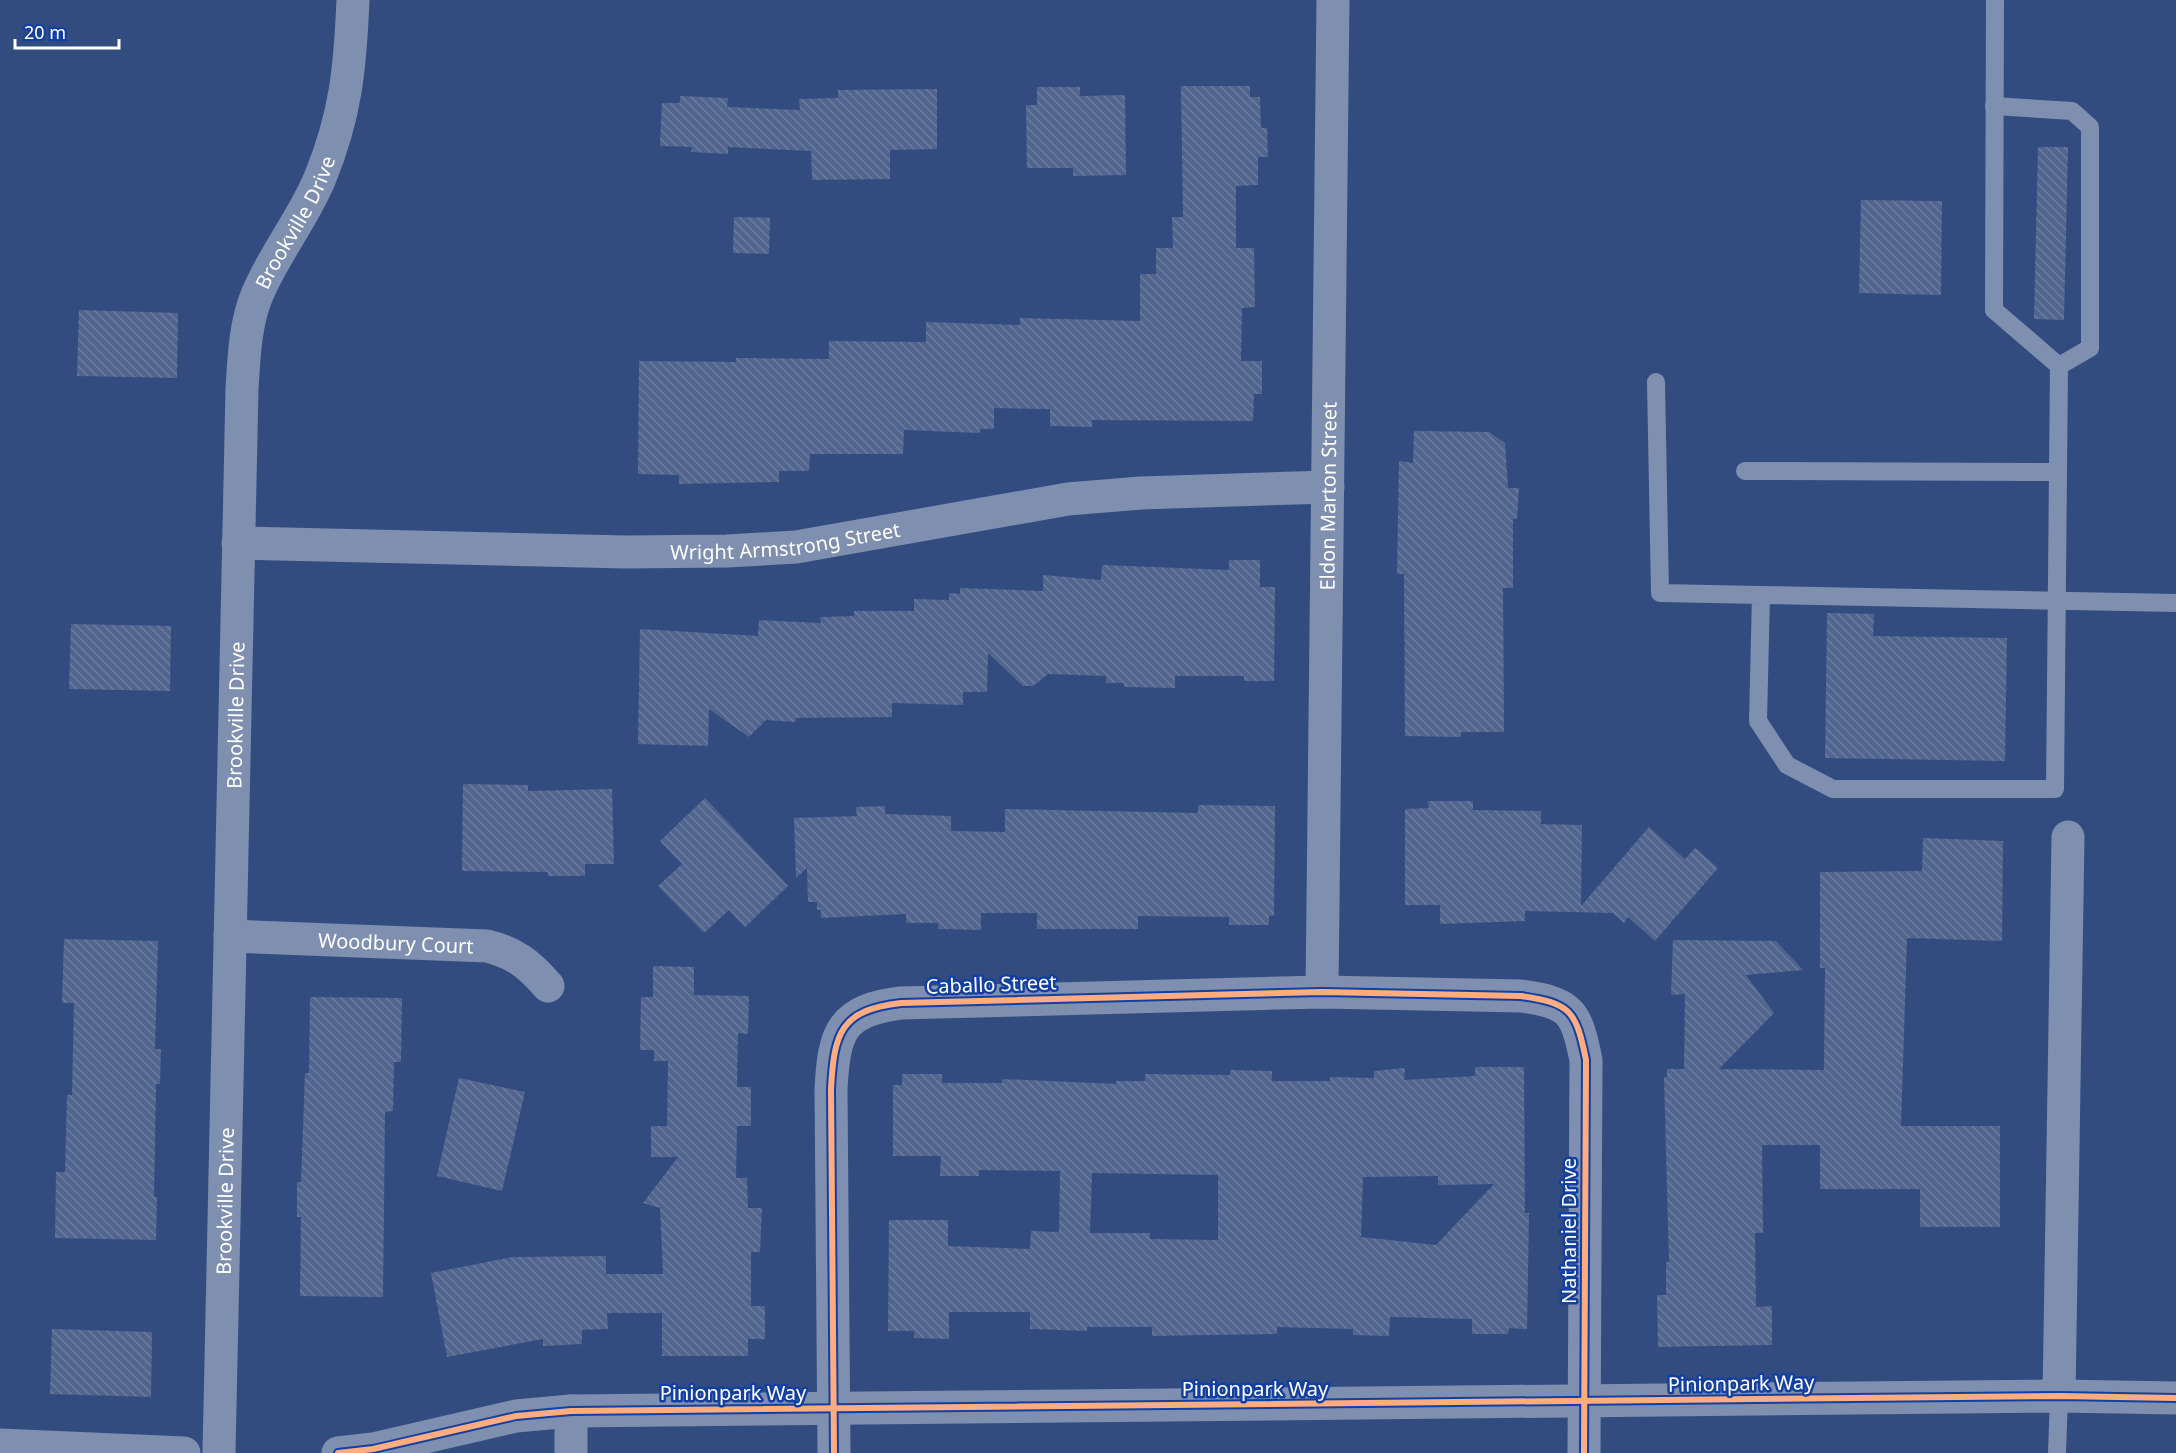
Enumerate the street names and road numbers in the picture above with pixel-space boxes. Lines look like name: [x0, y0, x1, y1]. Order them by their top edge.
street label: Brookville Drive: [248, 152, 341, 293]
street label: Eldon Marton Street: [1313, 402, 1342, 591]
street label: Wright Armstrong Street: [670, 515, 902, 565]
street label: Brookville Drive: [220, 641, 250, 789]
street label: Woodbury Court: [318, 926, 474, 959]
street label: Caballo Street: [925, 968, 1057, 1000]
street label: Brookville Drive: [209, 1127, 240, 1275]
street label: Nathaniel Drive: [1555, 1158, 1582, 1304]
street label: Pinionpark Way: [1668, 1368, 1815, 1398]
street label: Pinionpark Way: [1182, 1375, 1329, 1402]
street label: Pinionpark Way: [660, 1379, 807, 1406]

